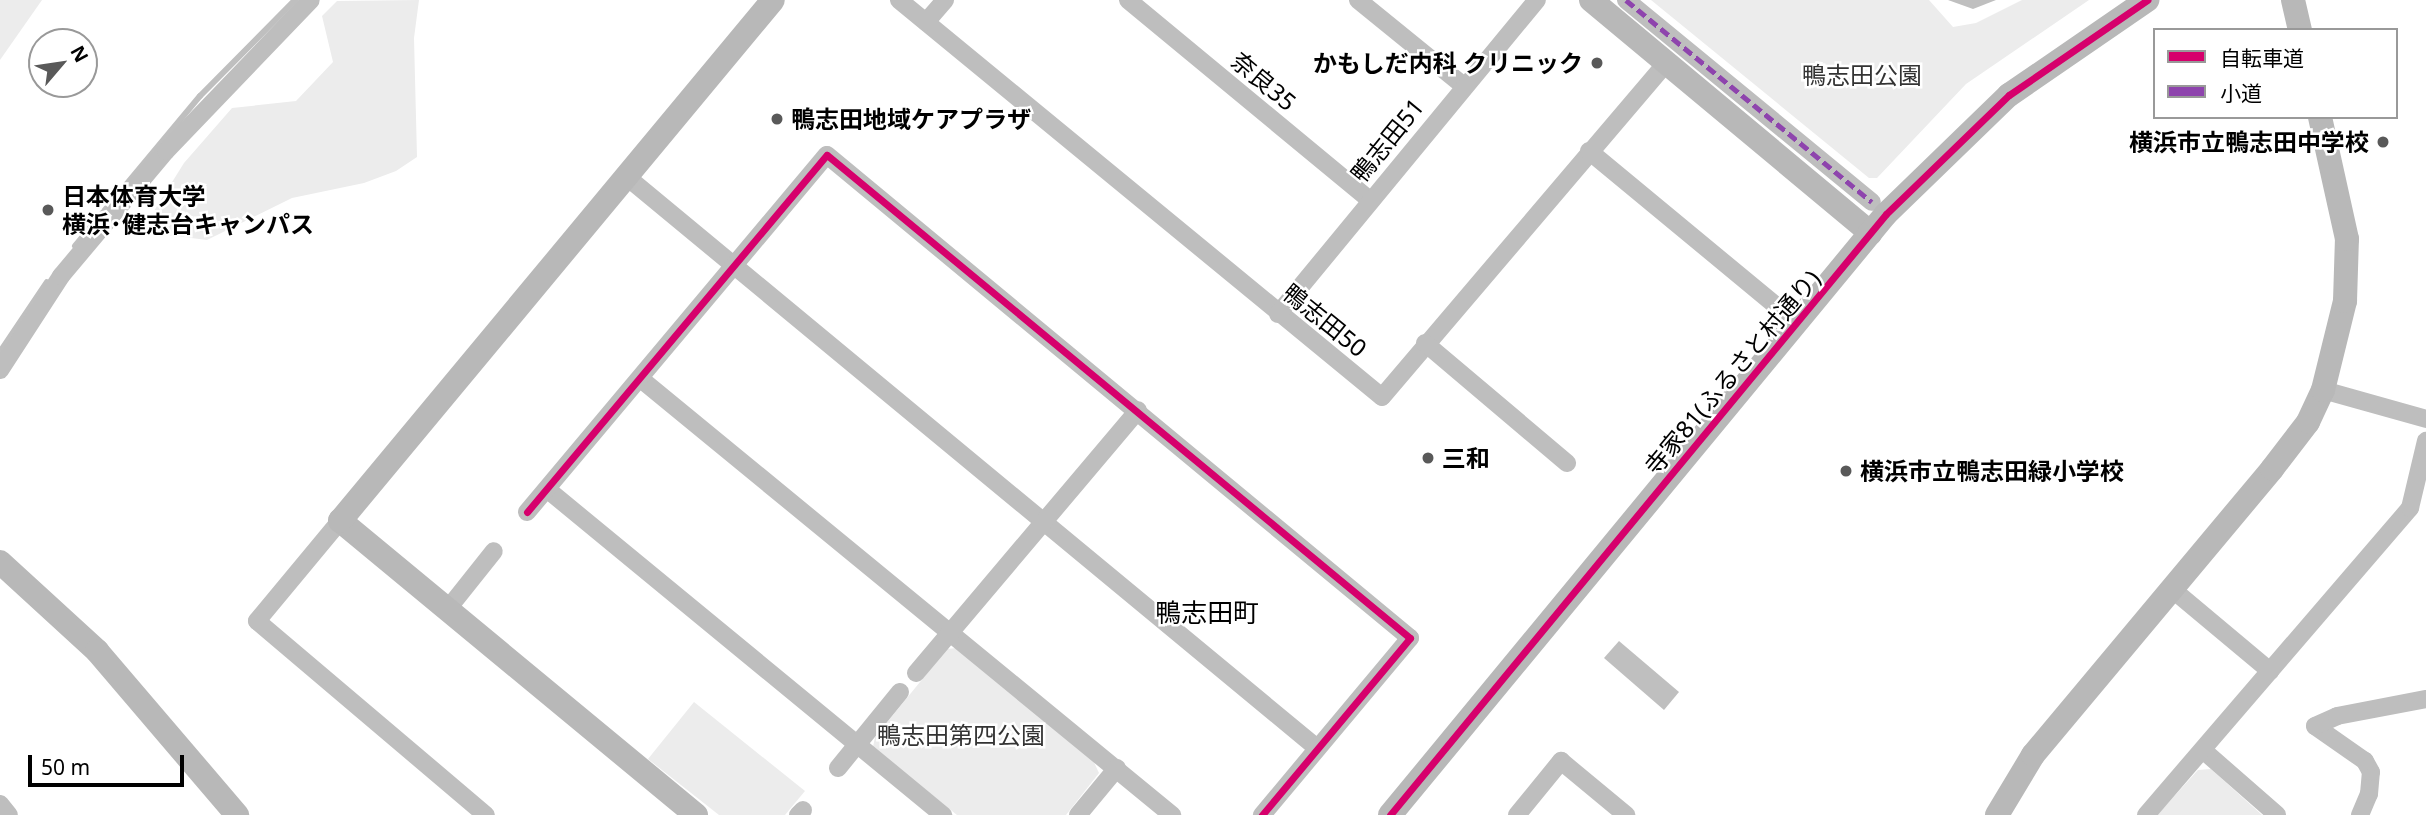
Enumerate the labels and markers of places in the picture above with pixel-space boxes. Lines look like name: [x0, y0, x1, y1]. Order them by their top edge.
place label: かもしだ内科 クリニック: [1313, 49, 1583, 77]
marker: かもしだ内科 クリニック: [1589, 55, 1605, 71]
place label: 鴨志田地域ケアプラザ: [791, 105, 1031, 133]
marker: 鴨志田地域ケアプラザ: [769, 111, 785, 127]
place label: 横浜市立鴨志田中学校: [2129, 128, 2369, 156]
marker: 横浜市立鴨志田中学校: [2375, 134, 2391, 150]
place label: 日本体育大学 横浜･健志台キャンパス: [62, 182, 314, 238]
marker: 日本体育大学 横浜･健志台キャンパス: [40, 202, 56, 218]
place label: 三和: [1442, 444, 1490, 472]
marker: 三和: [1420, 450, 1436, 466]
place label: 横浜市立鴨志田緑小学校: [1860, 457, 2124, 485]
marker: 横浜市立鴨志田緑小学校: [1838, 463, 1854, 479]

